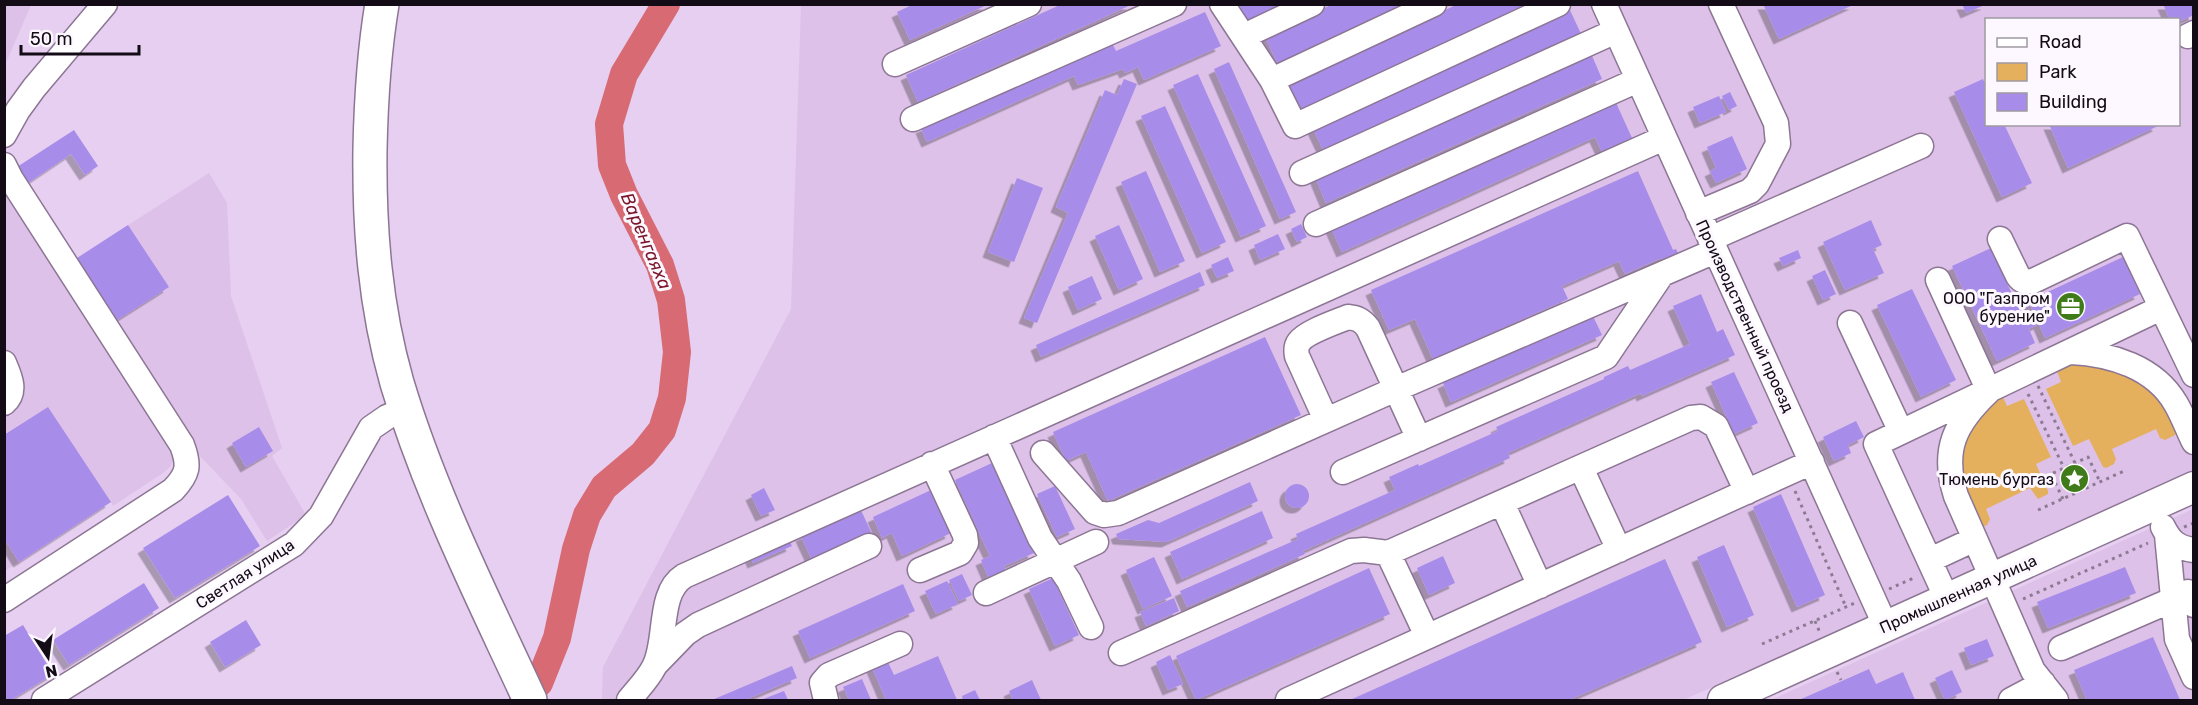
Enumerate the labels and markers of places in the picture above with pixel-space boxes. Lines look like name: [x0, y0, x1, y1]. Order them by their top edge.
place label: ООО "Газпром бурение": [1943, 289, 2050, 326]
office icon: ООО "Газпром бурение": [2055, 291, 2087, 323]
place icon: Тюмень бургаз: [2059, 463, 2091, 495]
place label: Тюмень бургаз: [1939, 470, 2054, 489]

